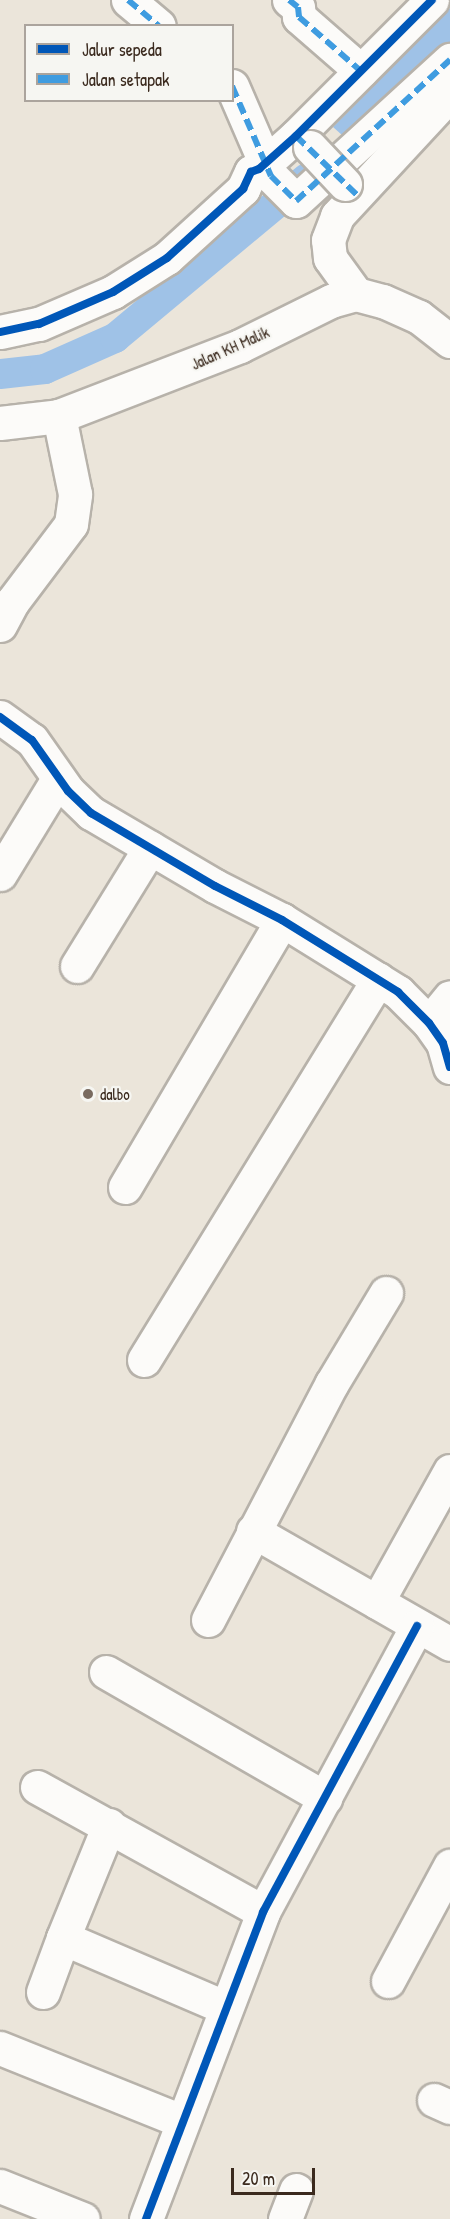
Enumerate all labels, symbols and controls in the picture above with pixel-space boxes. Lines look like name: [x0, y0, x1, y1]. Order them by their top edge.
legend: [24, 24, 234, 102]
text: Jalur sepeda: [82, 37, 162, 62]
text: Jalan setapak: [82, 67, 169, 92]
street label: Jalan KH Malik: [188, 322, 272, 374]
place label: dalbo: [100, 1084, 130, 1104]
marker: dalbo: [81, 1087, 95, 1101]
scale bar: [234, 2156, 318, 2194]
text: 20 m: [242, 2166, 275, 2191]

